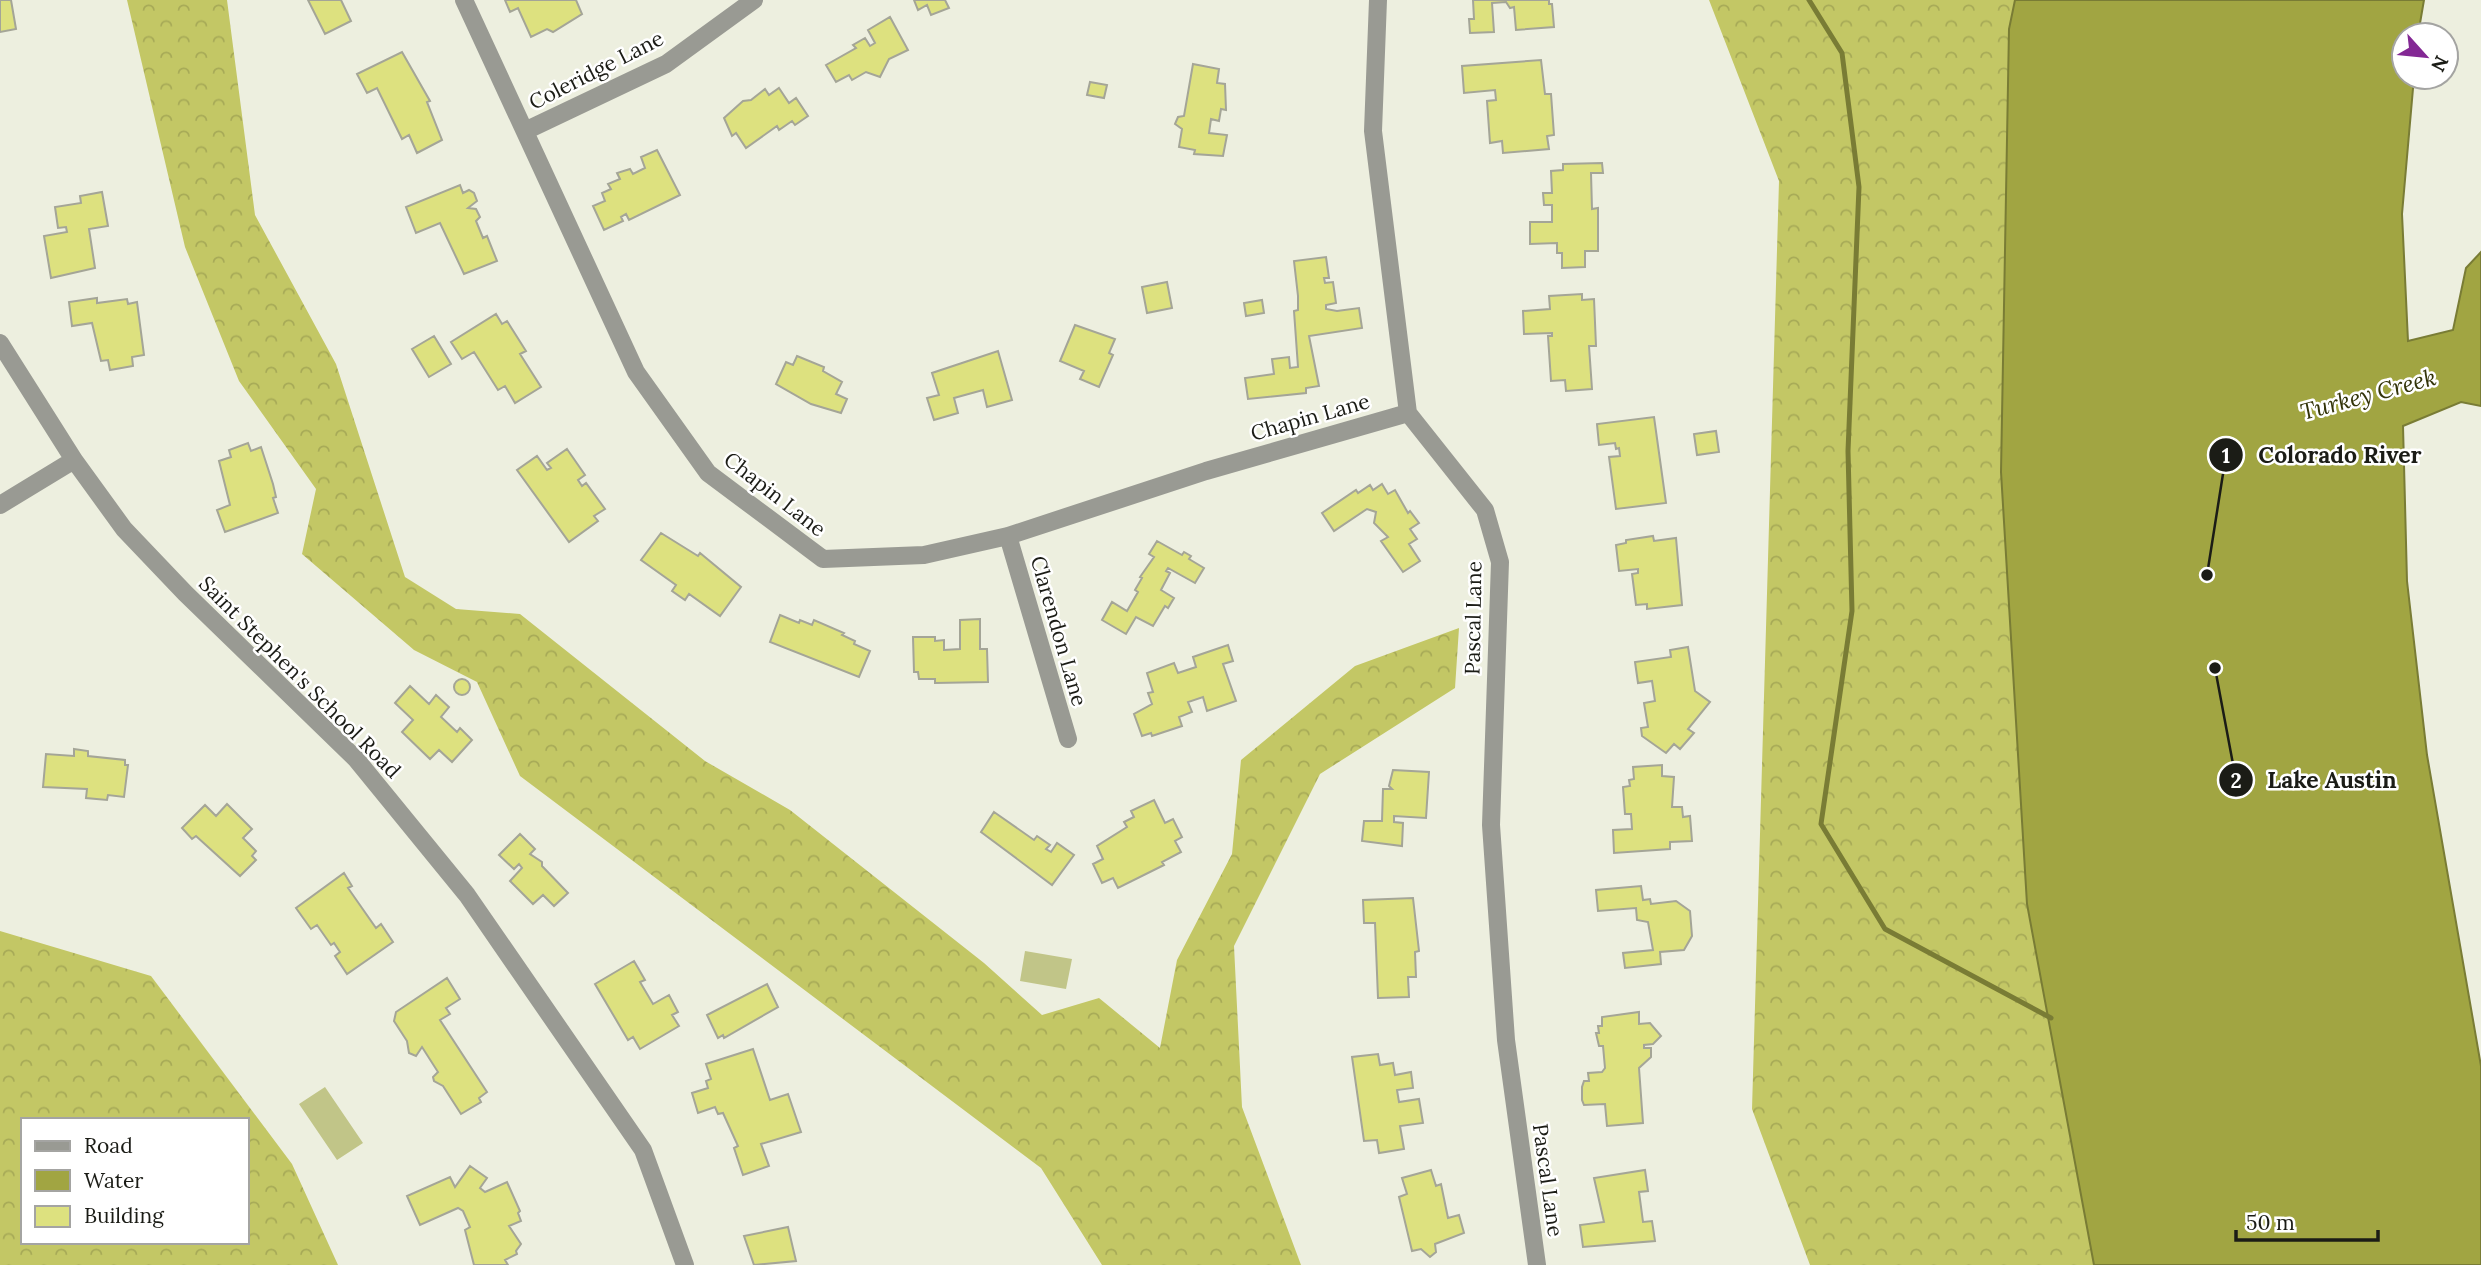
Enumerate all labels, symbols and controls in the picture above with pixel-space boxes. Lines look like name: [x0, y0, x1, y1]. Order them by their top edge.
north arrow: [2390, 21, 2460, 91]
street label: Coleridge Lane: [524, 24, 668, 116]
text: N: [2426, 52, 2454, 76]
water label: Turkey Creek: [2297, 362, 2439, 426]
street label: Chapin Lane: [1247, 387, 1373, 447]
callout: Colorado River: [2209, 433, 2435, 477]
text: Colorado River: [2258, 440, 2422, 469]
text: 1: [2222, 442, 2230, 469]
street label: Chapin Lane: [718, 446, 832, 542]
street label: Clarendon Lane: [1025, 553, 1093, 709]
street label: Pascal Lane: [1459, 561, 1487, 675]
street label: Saint Stephen's School Road: [193, 570, 407, 784]
callout: Lake Austin: [2218, 758, 2411, 802]
text: Lake Austin: [2267, 765, 2397, 794]
text: 2: [2230, 767, 2242, 794]
legend: [21, 1118, 248, 1244]
street label: Pascal Lane: [1527, 1122, 1569, 1238]
text: Road: [84, 1132, 133, 1159]
text: Water: [84, 1167, 143, 1194]
scale bar: [2236, 1198, 2378, 1242]
text: Building: [84, 1202, 164, 1229]
text: 50 m: [2246, 1209, 2295, 1236]

